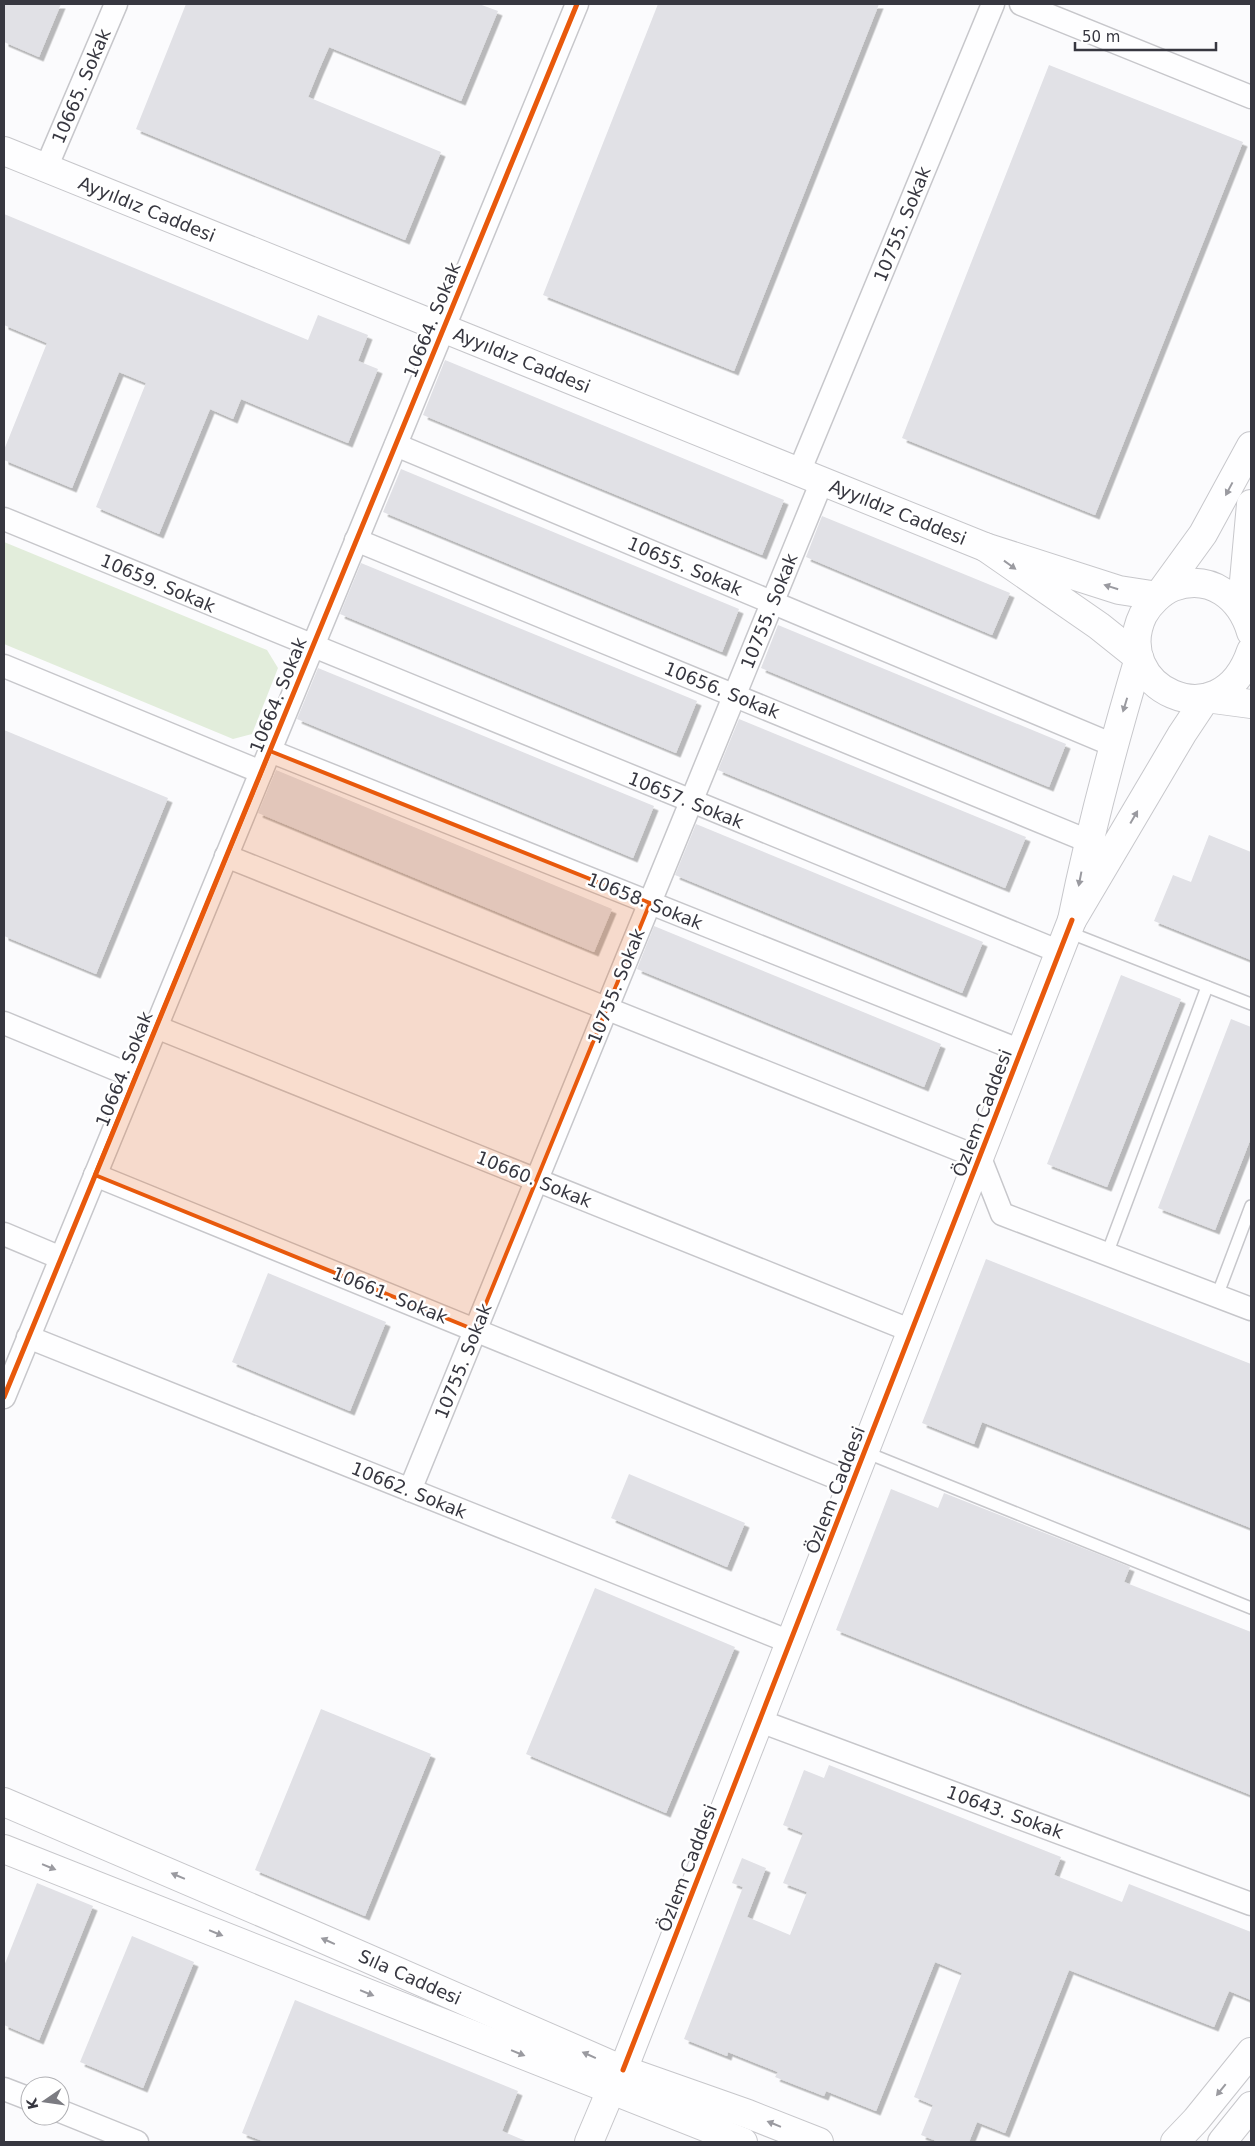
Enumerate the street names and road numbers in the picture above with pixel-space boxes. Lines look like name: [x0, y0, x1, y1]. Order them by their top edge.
street label: 10665. Sokak: [47, 25, 115, 147]
street label: 10755. Sokak: [869, 163, 935, 285]
street label: Ayyıldız Caddesi: [75, 172, 219, 246]
street label: 10664. Sokak: [399, 259, 465, 381]
street label: Ayyıldız Caddesi: [450, 323, 594, 397]
street label: Ayyıldız Caddesi: [826, 475, 970, 549]
street label: 10655. Sokak: [624, 532, 746, 600]
street label: 10659. Sokak: [97, 549, 219, 617]
street label: 10755. Sokak: [736, 550, 802, 672]
street label: 10664. Sokak: [245, 634, 311, 756]
street label: 10656. Sokak: [661, 657, 783, 723]
street label: 10657. Sokak: [625, 767, 747, 833]
street label: 10658. Sokak: [584, 868, 706, 934]
street label: 10755. Sokak: [583, 925, 649, 1047]
street label: 10664. Sokak: [91, 1008, 157, 1130]
street label: Özlem Caddesi: [948, 1046, 1016, 1180]
street label: 10660. Sokak: [473, 1146, 595, 1212]
street label: 10661. Sokak: [329, 1262, 451, 1328]
street label: 10755. Sokak: [430, 1300, 496, 1422]
street label: Özlem Caddesi: [801, 1423, 869, 1557]
street label: 10662. Sokak: [348, 1457, 470, 1523]
street label: 10643. Sokak: [944, 1781, 1067, 1843]
street label: Özlem Caddesi: [653, 1801, 721, 1935]
street label: Sıla Caddesi: [355, 1945, 465, 2009]

